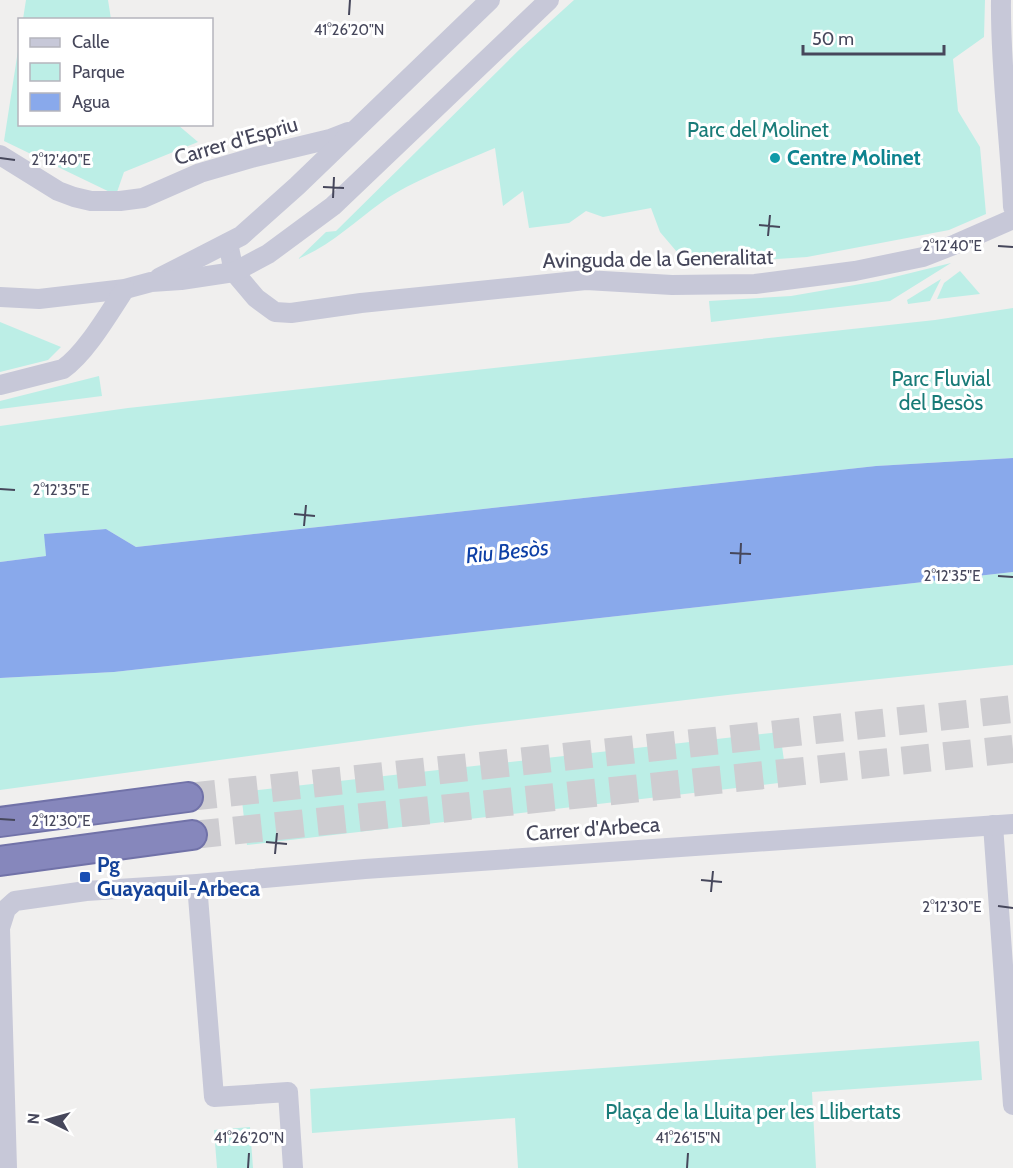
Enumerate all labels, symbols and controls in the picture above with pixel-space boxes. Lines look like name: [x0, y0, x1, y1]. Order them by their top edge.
legend: [18, 18, 213, 126]
scale bar: [803, 18, 944, 56]
text: 41°26'20"N: [314, 21, 384, 39]
text: 50 m: [812, 28, 854, 50]
text: Calle: [72, 31, 109, 53]
text: Parque: [72, 61, 125, 83]
text: Agua: [72, 91, 110, 113]
street label: Carrer d'Espriu: [171, 111, 301, 170]
park label: Parc del Molinet: [687, 117, 829, 142]
place label: Centre Molinet: [787, 145, 921, 170]
text: 2°12'40"E: [31, 151, 91, 169]
marker: Centre Molinet: [768, 151, 782, 165]
text: 2°12'40"E: [922, 237, 982, 255]
street label: Avinguda de la Generalitat: [542, 244, 774, 273]
park label: Parc Fluvial del Besòs: [891, 366, 991, 415]
text: 2°12'35"E: [33, 481, 89, 499]
water label: Riu Besòs: [464, 534, 550, 569]
text: 2°12'35"E: [924, 567, 980, 585]
street label: Carrer d'Arbeca: [525, 811, 661, 846]
text: 2°12'30"E: [31, 812, 91, 830]
place label: Pg Guayaquil-Arbeca: [97, 852, 260, 901]
marker: Pg Guayaquil-Arbeca: [78, 870, 92, 884]
text: 2°12'30"E: [922, 898, 982, 916]
north arrow: [18, 1090, 78, 1150]
park label: Plaça de la Lluita per les Llibertats: [605, 1099, 901, 1124]
text: N: [24, 1112, 44, 1125]
text: 41°26'20"N: [214, 1129, 284, 1147]
text: 41°26'15"N: [655, 1129, 721, 1147]

